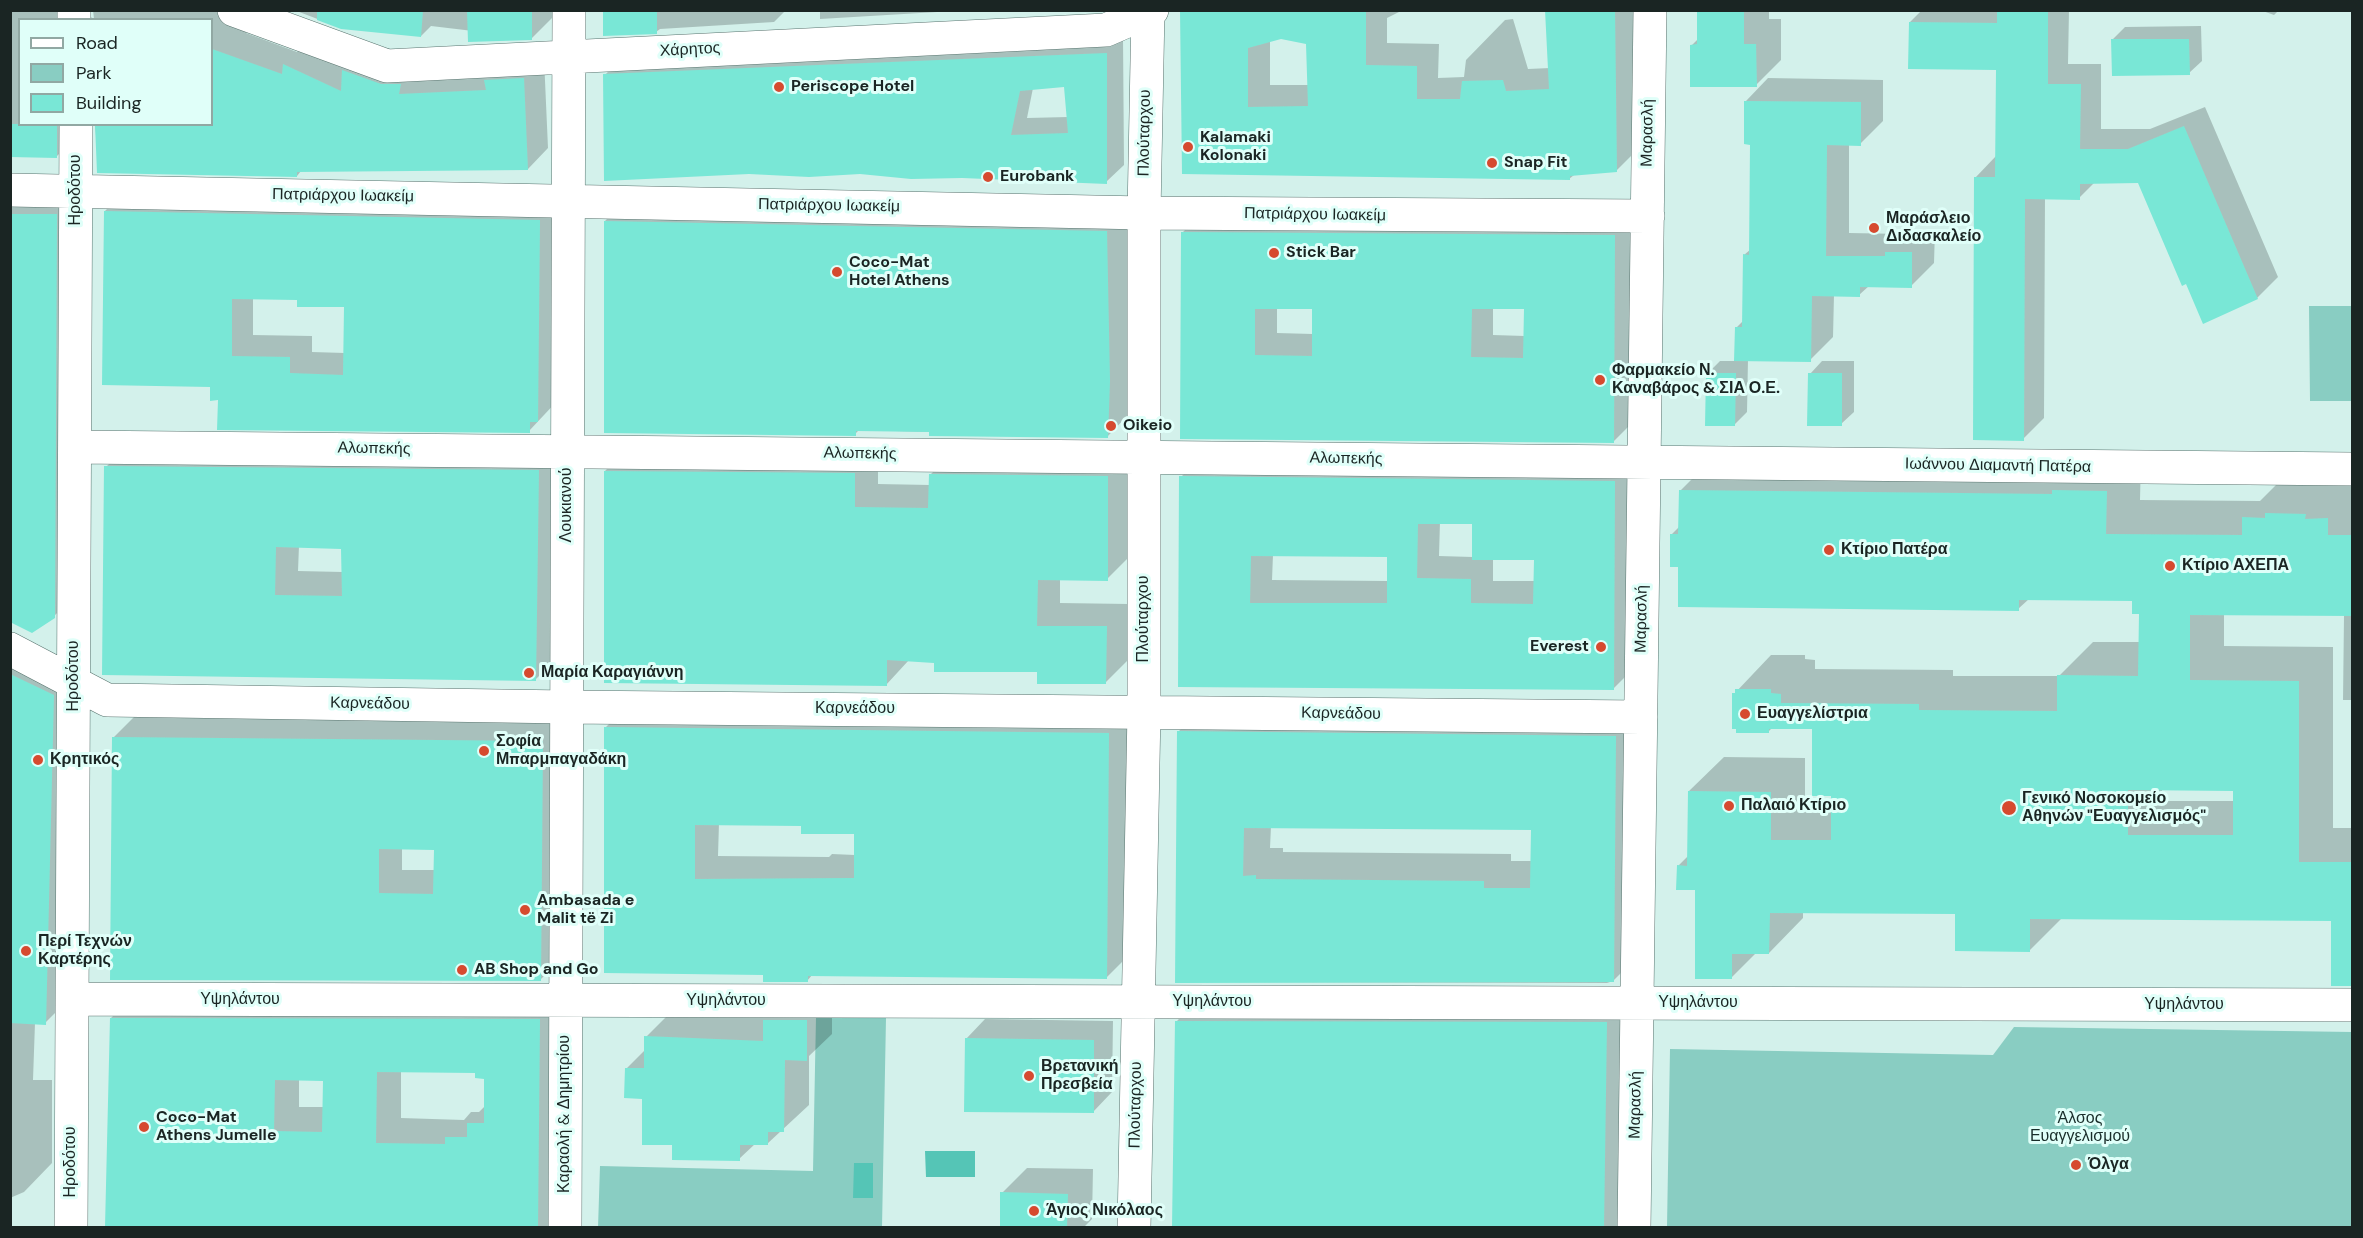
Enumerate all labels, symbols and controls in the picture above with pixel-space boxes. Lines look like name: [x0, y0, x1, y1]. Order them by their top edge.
legend: [18, 18, 213, 126]
text: Road: [76, 31, 118, 55]
street label: Χάρητος: [659, 39, 721, 61]
text: Park: [76, 61, 112, 85]
place label: Periscope Hotel: [791, 77, 914, 97]
marker: Periscope Hotel: [772, 80, 786, 94]
street label: Πλούταρχου: [1135, 89, 1155, 177]
text: Building: [76, 91, 141, 115]
street label: Μαρασλή: [1638, 99, 1658, 167]
place label: Kalamaki Kolonaki: [1200, 128, 1271, 166]
marker: Kalamaki Kolonaki: [1181, 140, 1195, 154]
place label: Snap Fit: [1504, 153, 1567, 173]
street label: Ηροδότου: [66, 155, 86, 225]
marker: Snap Fit: [1485, 156, 1499, 170]
place label: Eurobank: [1000, 167, 1074, 187]
marker: Eurobank: [981, 170, 995, 184]
street label: Πατριάρχου Ιωακείμ: [272, 185, 414, 207]
street label: Πατριάρχου Ιωακείμ: [758, 195, 900, 217]
street label: Πατριάρχου Ιωακείμ: [1244, 204, 1386, 226]
place label: Μαράσλειο Διδασκαλείο: [1886, 209, 1981, 247]
marker: Μαράσλειο Διδασκαλείο: [1867, 221, 1881, 235]
place label: Stick Bar: [1286, 243, 1356, 263]
marker: Stick Bar: [1267, 246, 1281, 260]
place label: Coco-Mat Hotel Athens: [849, 253, 950, 291]
marker: Coco-Mat Hotel Athens: [830, 265, 844, 279]
place label: Φαρμακείο Ν. Καναβάρος & ΣΙΑ Ο.Ε.: [1612, 361, 1780, 399]
marker: Φαρμακείο Ν. Καναβάρος & ΣΙΑ Ο.Ε.: [1593, 373, 1607, 387]
place label: Oikeio: [1123, 416, 1172, 436]
marker: Oikeio: [1104, 419, 1118, 433]
street label: Αλωπεκής: [337, 439, 411, 459]
street label: Αλωπεκής: [823, 444, 897, 464]
street label: Αλωπεκής: [1309, 449, 1383, 469]
street label: Ιωάννου Διαμαντή Πατέρα: [1905, 455, 2091, 477]
street label: Λουκιανού: [557, 468, 577, 542]
place label: Κτίριο Πατέρα: [1841, 540, 1948, 560]
marker: Κτίριο Πατέρα: [1822, 543, 1836, 557]
place label: Κτίριο ΑΧΕΠΑ: [2182, 556, 2289, 576]
marker: Κτίριο ΑΧΕΠΑ: [2163, 559, 2177, 573]
street label: Πλούταρχου: [1134, 575, 1154, 663]
street label: Μαρασλή: [1632, 585, 1652, 653]
place label: Everest: [1530, 637, 1589, 657]
marker: Everest: [1594, 640, 1608, 654]
street label: Ηροδότου: [64, 641, 84, 711]
place label: Μαρία Καραγιάννη: [541, 663, 684, 683]
marker: Μαρία Καραγιάννη: [522, 666, 536, 680]
street label: Καρνεάδου: [330, 694, 410, 714]
street label: Καρνεάδου: [815, 699, 895, 719]
street label: Καρνεάδου: [1301, 704, 1381, 724]
place label: Ευαγγελίστρια: [1757, 704, 1868, 724]
marker: Ευαγγελίστρια: [1738, 707, 1752, 721]
place label: Σοφία Μπαρμπαγαδάκη: [496, 732, 626, 770]
marker: Σοφία Μπαρμπαγαδάκη: [477, 744, 491, 758]
place label: Κρητικός: [50, 750, 119, 770]
marker: Κρητικός: [31, 753, 45, 767]
place label: Γενικό Νοσοκομείο Αθηνών "Ευαγγελισμός": [2022, 789, 2206, 827]
place label: Παλαιό Κτίριο: [1741, 796, 1846, 816]
marker: Παλαιό Κτίριο: [1722, 799, 1736, 813]
marker: Γενικό Νοσοκομείο Αθηνών "Ευαγγελισμός": [2000, 799, 2018, 817]
place label: Ambasada e Malit të Zi: [537, 891, 634, 929]
marker: Ambasada e Malit të Zi: [518, 903, 532, 917]
place label: Περί Τεχνών Καρτέρης: [38, 932, 132, 970]
marker: Περί Τεχνών Καρτέρης: [19, 944, 33, 958]
place label: AB Shop and Go: [474, 960, 599, 980]
marker: AB Shop and Go: [455, 963, 469, 977]
street label: Υψηλάντου: [200, 990, 280, 1010]
street label: Υψηλάντου: [686, 991, 766, 1011]
street label: Υψηλάντου: [1172, 992, 1252, 1012]
street label: Υψηλάντου: [1658, 993, 1738, 1013]
street label: Υψηλάντου: [2144, 995, 2224, 1015]
street label: Καραολή & Δημητρίου: [555, 1035, 575, 1193]
place label: Βρετανική Πρεσβεία: [1041, 1057, 1119, 1095]
street label: Πλούταρχου: [1126, 1061, 1146, 1149]
marker: Βρετανική Πρεσβεία: [1022, 1069, 1036, 1083]
street label: Μαρασλή: [1626, 1071, 1646, 1139]
place label: Coco-Mat Athens Jumelle: [156, 1108, 277, 1146]
park label: Άλσος Ευαγγελισμού: [2030, 1109, 2130, 1147]
marker: Coco-Mat Athens Jumelle: [137, 1120, 151, 1134]
street label: Ηροδότου: [61, 1127, 81, 1197]
place label: Όλγα: [2088, 1155, 2129, 1175]
marker: Όλγα: [2069, 1158, 2083, 1172]
place label: Άγιος Νικόλαος: [1046, 1201, 1163, 1221]
marker: Άγιος Νικόλαος: [1027, 1204, 1041, 1218]

